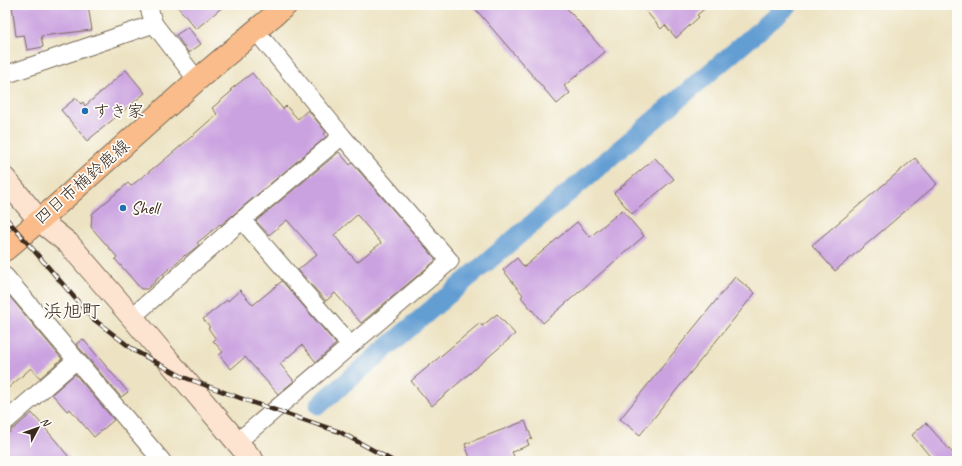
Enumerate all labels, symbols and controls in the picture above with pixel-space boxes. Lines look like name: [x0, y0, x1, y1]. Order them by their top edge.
place label: すき家: [93, 101, 144, 122]
marker: すき家: [80, 106, 90, 116]
street label: 四日市楠鈴鹿線: [30, 135, 134, 229]
place label: Shell: [131, 198, 162, 219]
marker: Shell: [118, 203, 128, 213]
district label: 浜旭町: [43, 299, 101, 323]
north arrow: [18, 408, 58, 448]
text: N: [38, 414, 54, 430]

